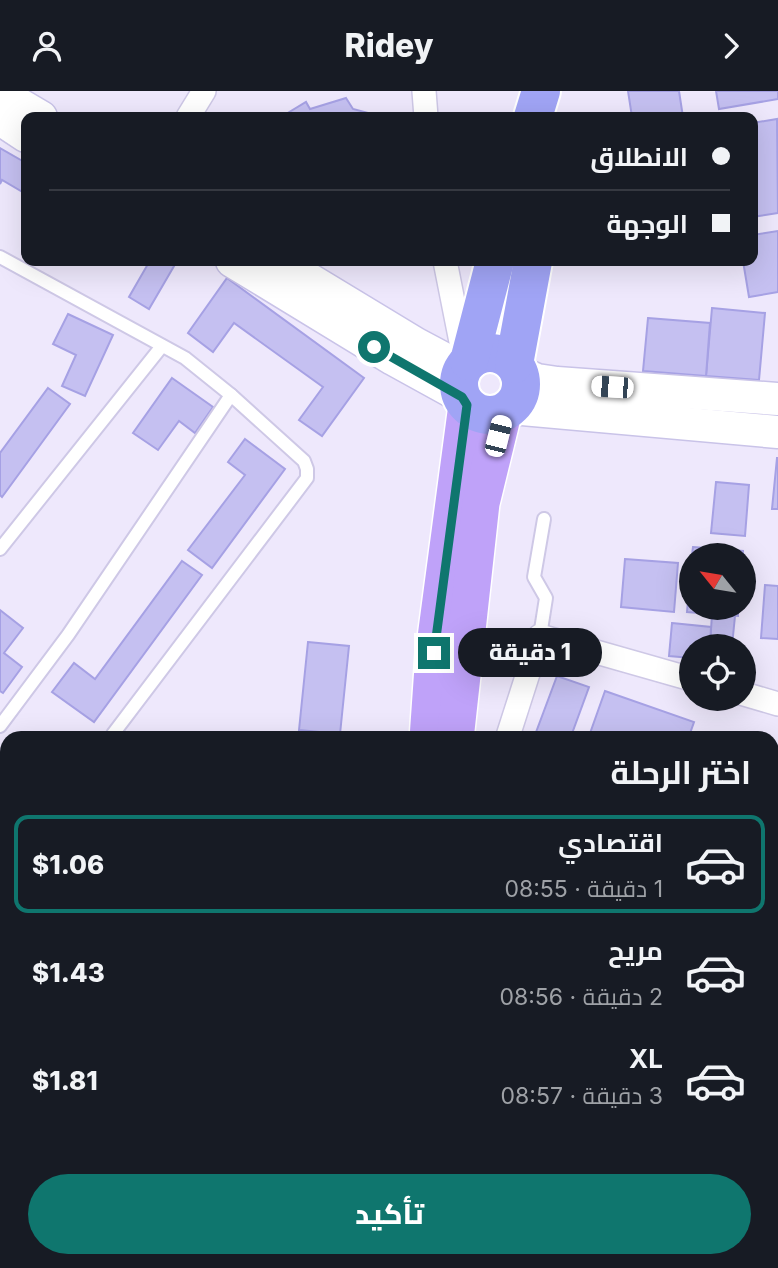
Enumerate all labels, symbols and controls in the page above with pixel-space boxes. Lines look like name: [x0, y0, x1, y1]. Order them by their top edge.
text: Ridey: [344, 26, 434, 65]
icon: person: [28, 27, 66, 65]
icon: forward: [712, 27, 750, 65]
text: الانطلاق: [590, 141, 688, 172]
text: الوجهة: [607, 208, 688, 239]
route start: [358, 331, 390, 363]
car: [591, 375, 634, 399]
car: [483, 413, 514, 459]
north arrow: [679, 543, 756, 619]
map controls: [679, 543, 756, 711]
callout: 1 دقيقة: [458, 629, 602, 677]
button: locate: [679, 634, 756, 711]
route end: [418, 637, 450, 669]
text: 1 دقيقة: [489, 638, 571, 666]
text: اختر الرحلة: [610, 753, 751, 792]
text: اقتصادي: [558, 827, 663, 858]
icon: car: [684, 833, 747, 896]
text: $1.06: [32, 849, 104, 880]
text: 1 دقيقة · 08:55: [504, 875, 663, 903]
text: مريح: [608, 935, 663, 966]
icon: car: [684, 941, 747, 1004]
text: $1.43: [32, 957, 105, 988]
text: 2 دقيقة · 08:56: [500, 983, 663, 1011]
text: XL: [629, 1043, 663, 1074]
icon: car: [684, 1049, 747, 1112]
text: $1.81: [32, 1065, 98, 1096]
text: 3 دقيقة · 08:57: [501, 1082, 663, 1110]
button: تأكيد: [28, 1174, 751, 1254]

